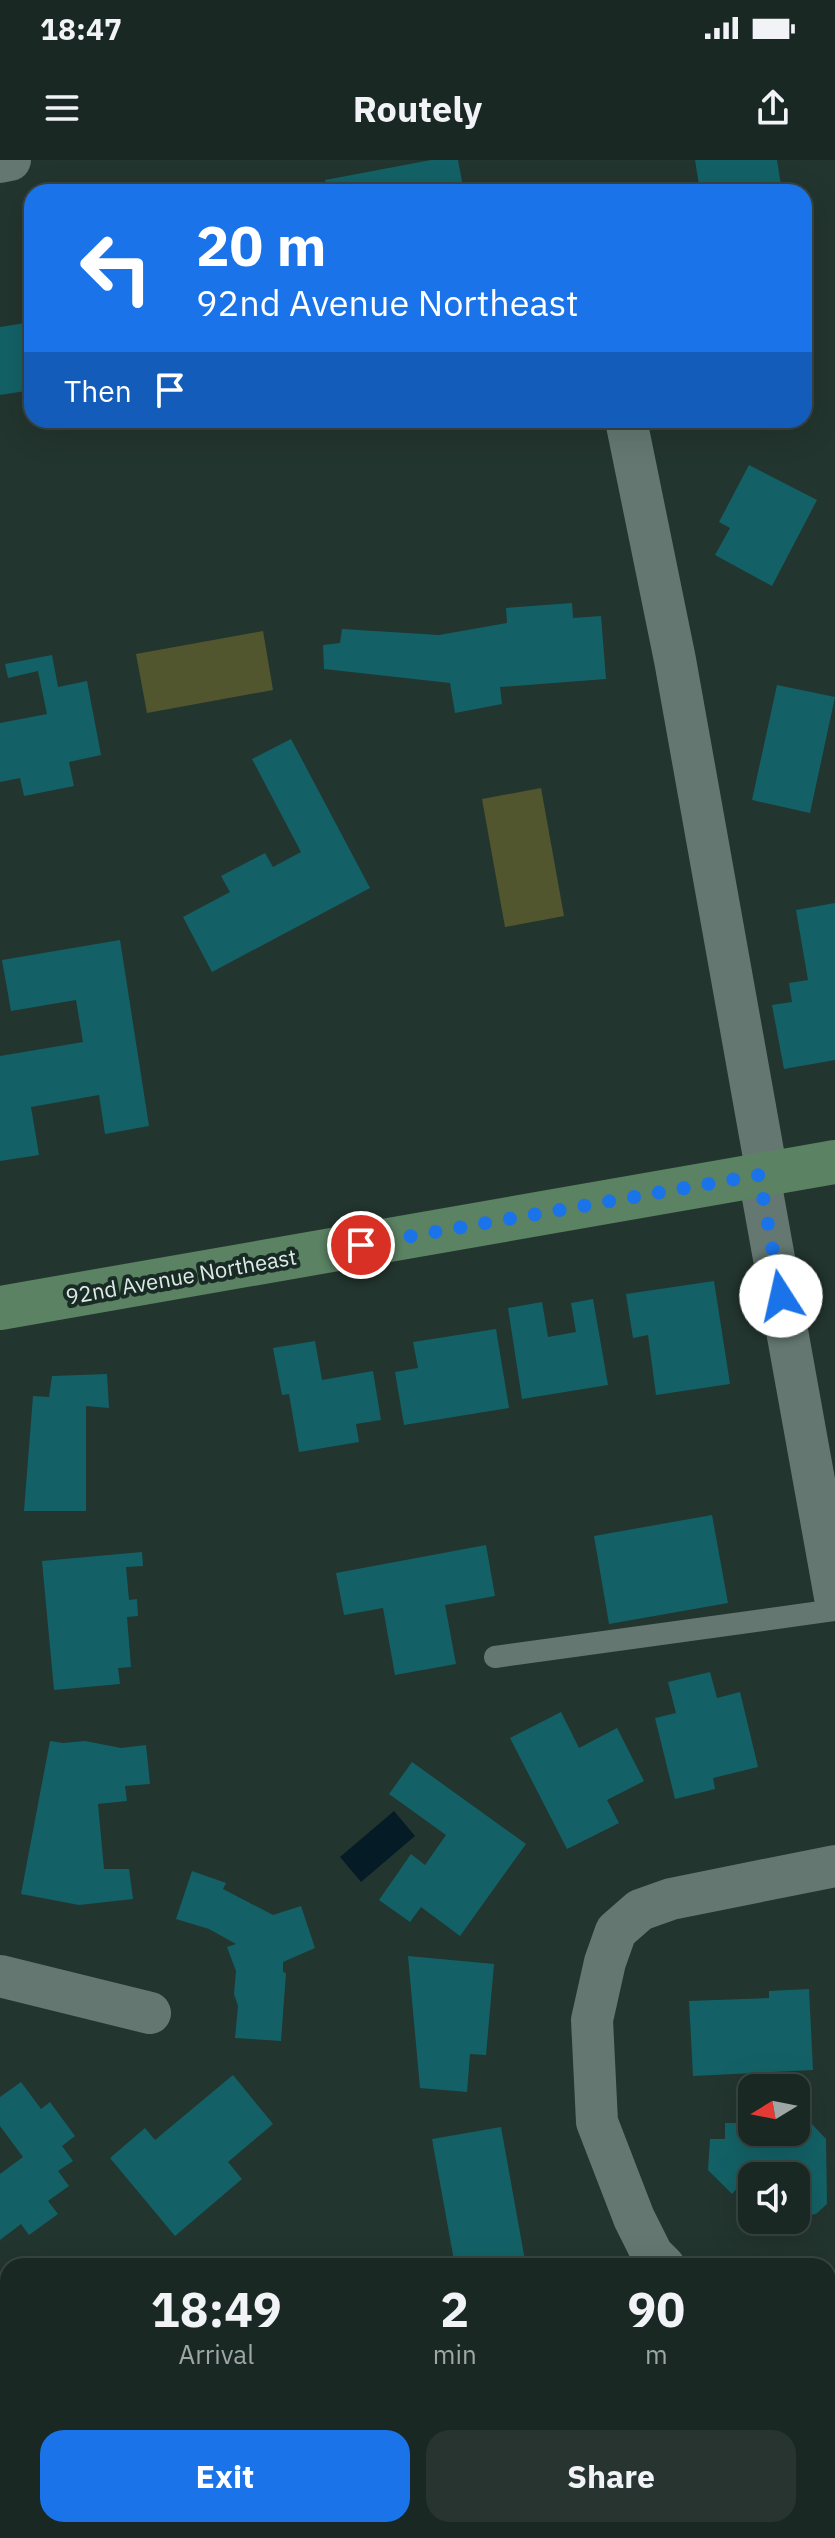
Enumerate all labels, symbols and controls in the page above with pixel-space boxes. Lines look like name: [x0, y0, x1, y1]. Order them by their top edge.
text: 18:47: [40, 9, 122, 48]
text: Routely: [353, 85, 482, 132]
icon: menu: [40, 86, 84, 130]
icon: share: [751, 86, 795, 130]
text: 20 m: [196, 209, 326, 281]
icon: left: [64, 216, 168, 320]
text: 92nd Avenue Northeast: [196, 279, 579, 326]
icon: arrive: [148, 368, 192, 412]
text: Then: [64, 371, 132, 410]
pin: [327, 1211, 395, 1279]
icon: arrive: [339, 1223, 383, 1267]
street label: 92nd Avenue Northeast: [63, 1241, 299, 1311]
position arrow: [739, 1254, 823, 1338]
north arrow: [738, 2074, 810, 2146]
map controls: [738, 2074, 810, 2234]
button: sound: [738, 2162, 810, 2234]
text: 18:49: [151, 2278, 282, 2340]
text: 2: [440, 2278, 469, 2340]
text: 90: [628, 2278, 685, 2340]
text: Arrival: [178, 2337, 254, 2371]
text: min: [433, 2337, 477, 2371]
text: m: [645, 2337, 668, 2371]
button: Exit: [40, 2430, 410, 2522]
button: Share: [426, 2430, 796, 2522]

